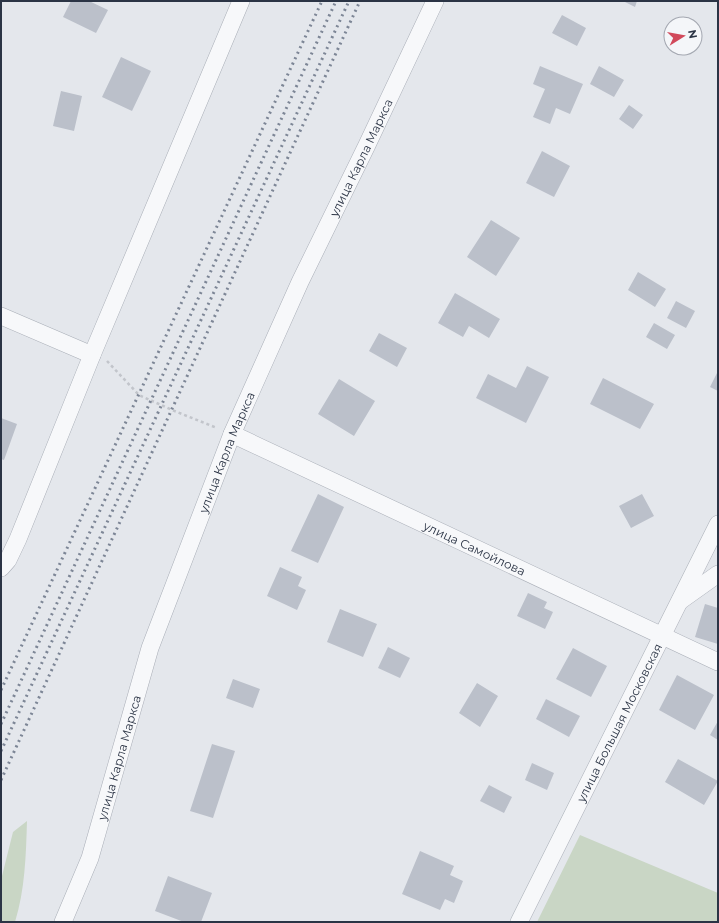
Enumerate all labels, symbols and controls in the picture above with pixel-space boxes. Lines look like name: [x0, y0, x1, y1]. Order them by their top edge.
north arrow: [663, 16, 703, 56]
text: N: [685, 28, 701, 40]
street label: улица Карла Маркса: [325, 96, 395, 220]
street label: улица Карла Маркса: [195, 389, 257, 516]
street label: улица Самойлова: [420, 517, 528, 578]
street label: улица Большая Московская: [572, 641, 665, 805]
street label: улица Карла Маркса: [93, 693, 144, 823]

